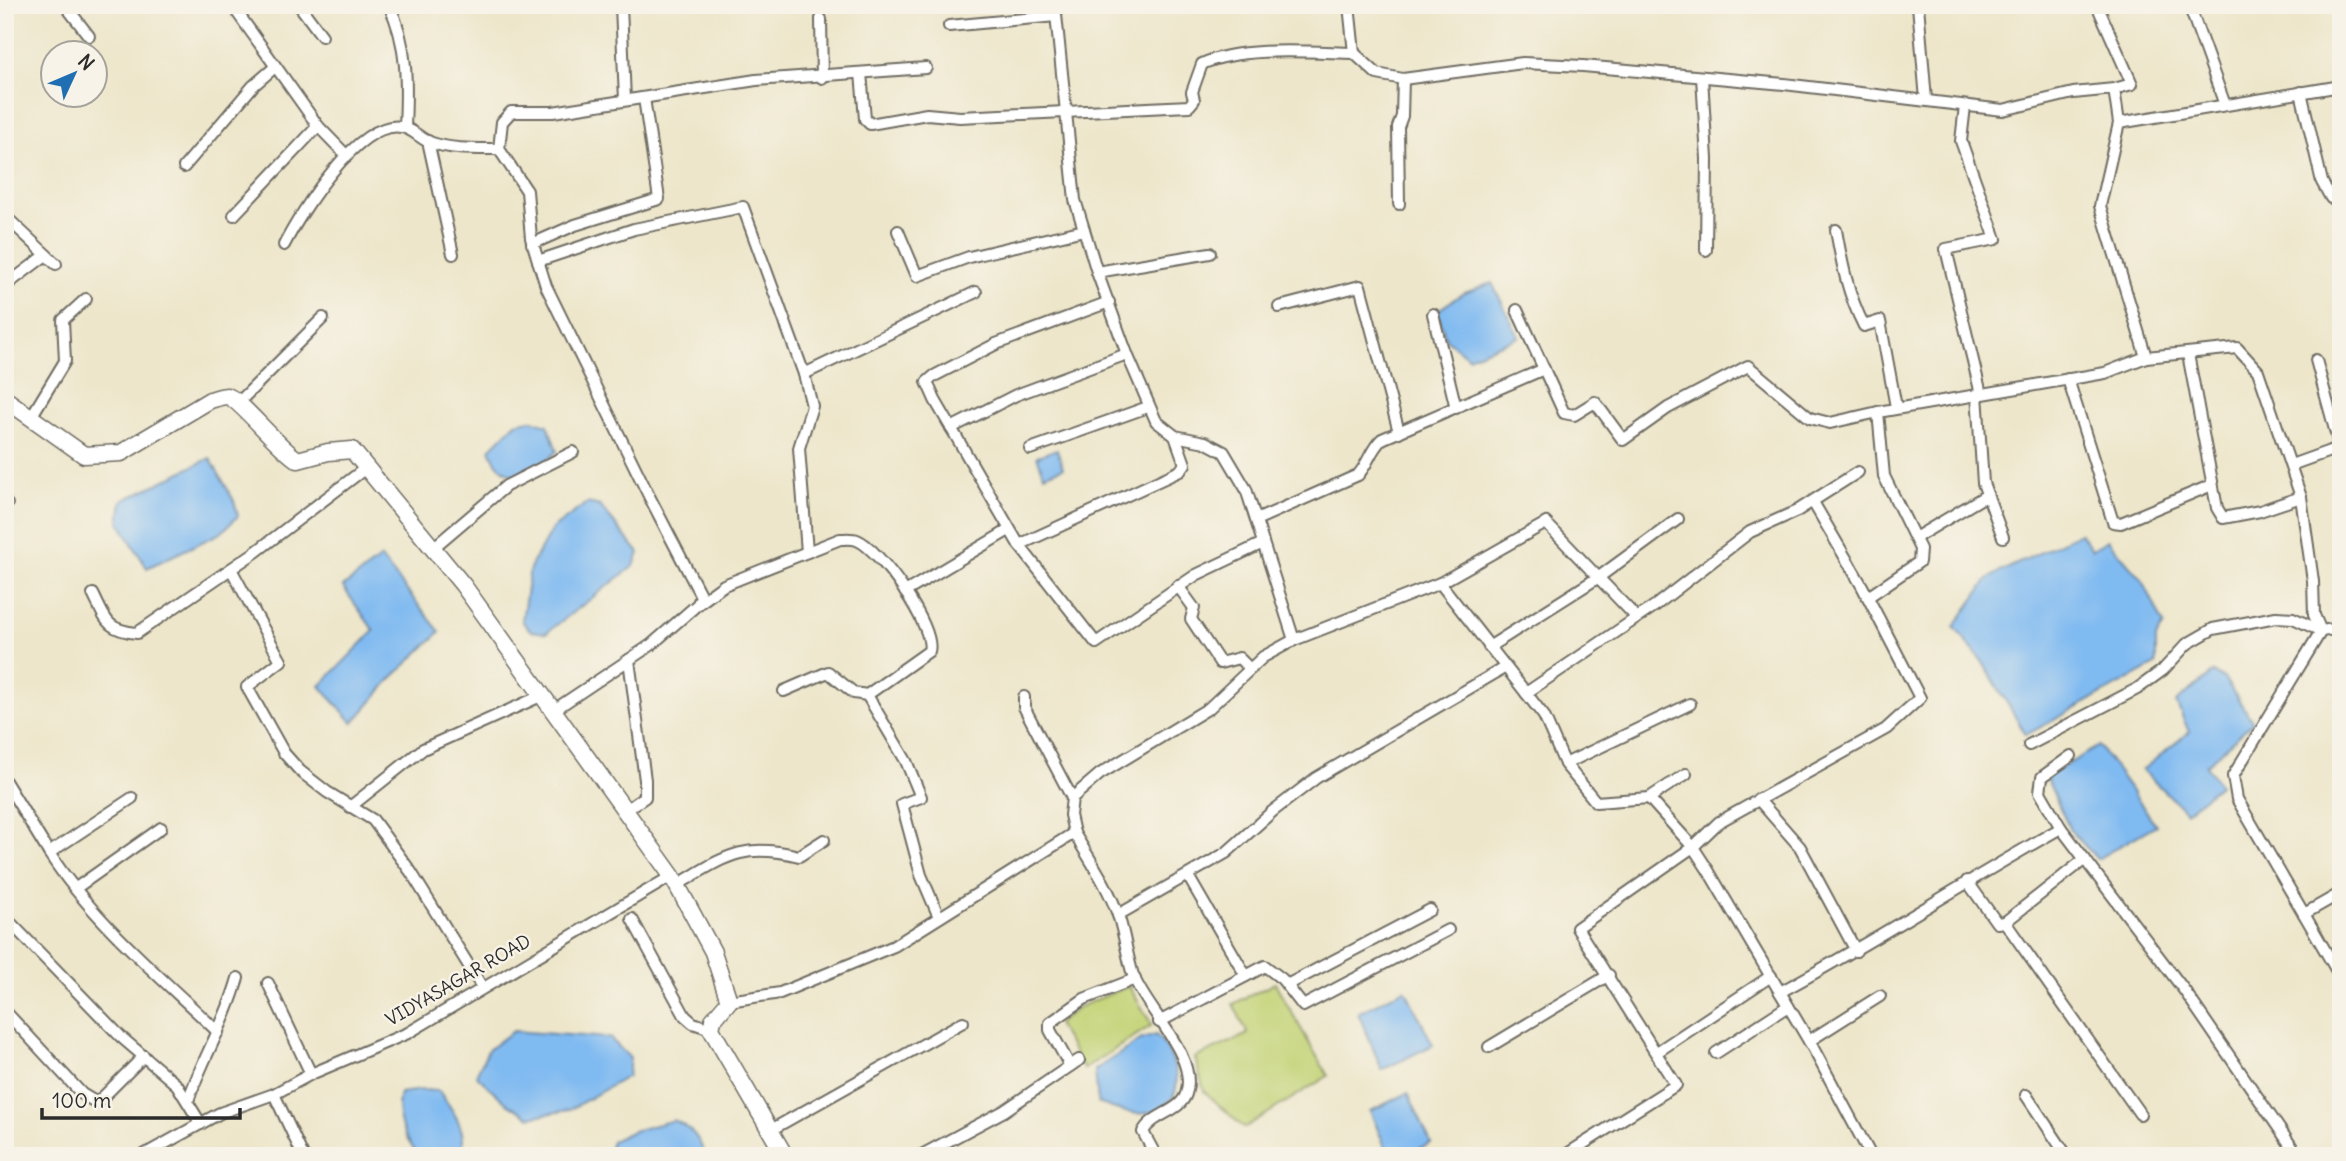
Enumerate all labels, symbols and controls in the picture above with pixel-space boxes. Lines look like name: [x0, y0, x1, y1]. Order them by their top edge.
north arrow: [38, 38, 108, 108]
text: N: [73, 49, 99, 75]
street label: VIDYASAGAR ROAD: [381, 929, 535, 1031]
scale bar: [42, 1077, 240, 1121]
text: 100 m: [52, 1087, 111, 1114]

